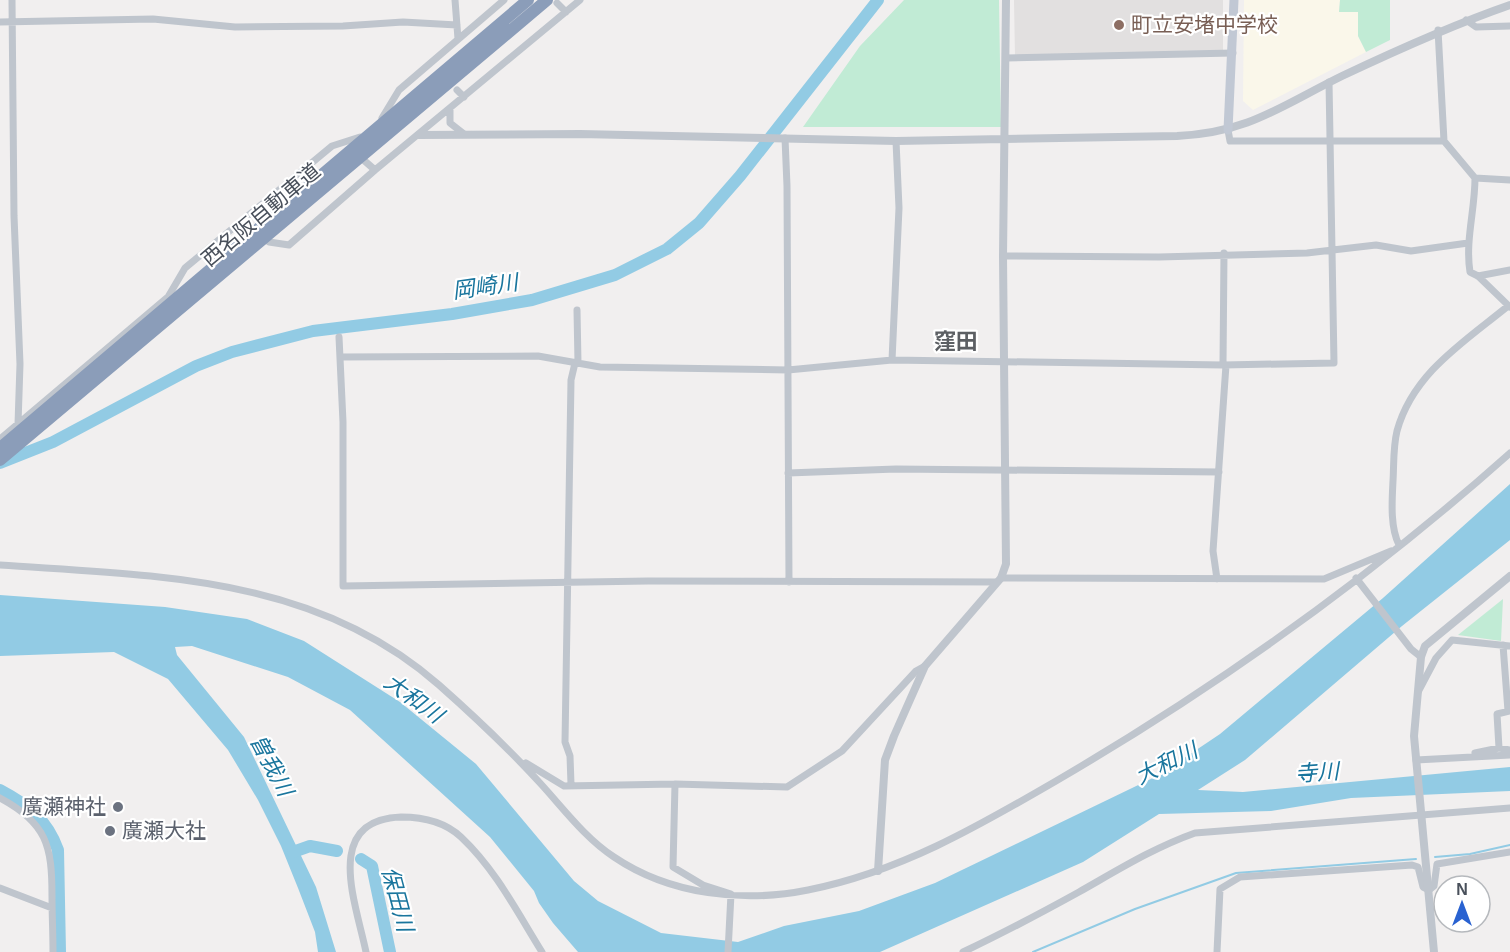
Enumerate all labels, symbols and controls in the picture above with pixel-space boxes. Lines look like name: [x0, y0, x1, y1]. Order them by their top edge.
place label: 町立安堵中学校: [1131, 13, 1278, 36]
marker: 町立安堵中学校: [1112, 18, 1126, 32]
street label: 西名阪自動車道: [197, 159, 324, 271]
water label: 岡崎川: [451, 269, 521, 303]
district label: 窪田: [934, 329, 978, 354]
water label: 大和川: [380, 669, 449, 729]
water label: 曽我川: [245, 730, 299, 802]
water label: 大和川: [1131, 737, 1203, 789]
water label: 寺川: [1294, 758, 1342, 787]
place label: 廣瀬神社: [22, 795, 106, 818]
marker: 廣瀬神社: [111, 800, 125, 814]
place label: 廣瀬大社: [122, 819, 206, 842]
marker: 廣瀬大社: [103, 824, 117, 838]
water label: 保田川: [377, 864, 419, 936]
north arrow: [1432, 874, 1492, 934]
text: N: [1456, 881, 1468, 898]

